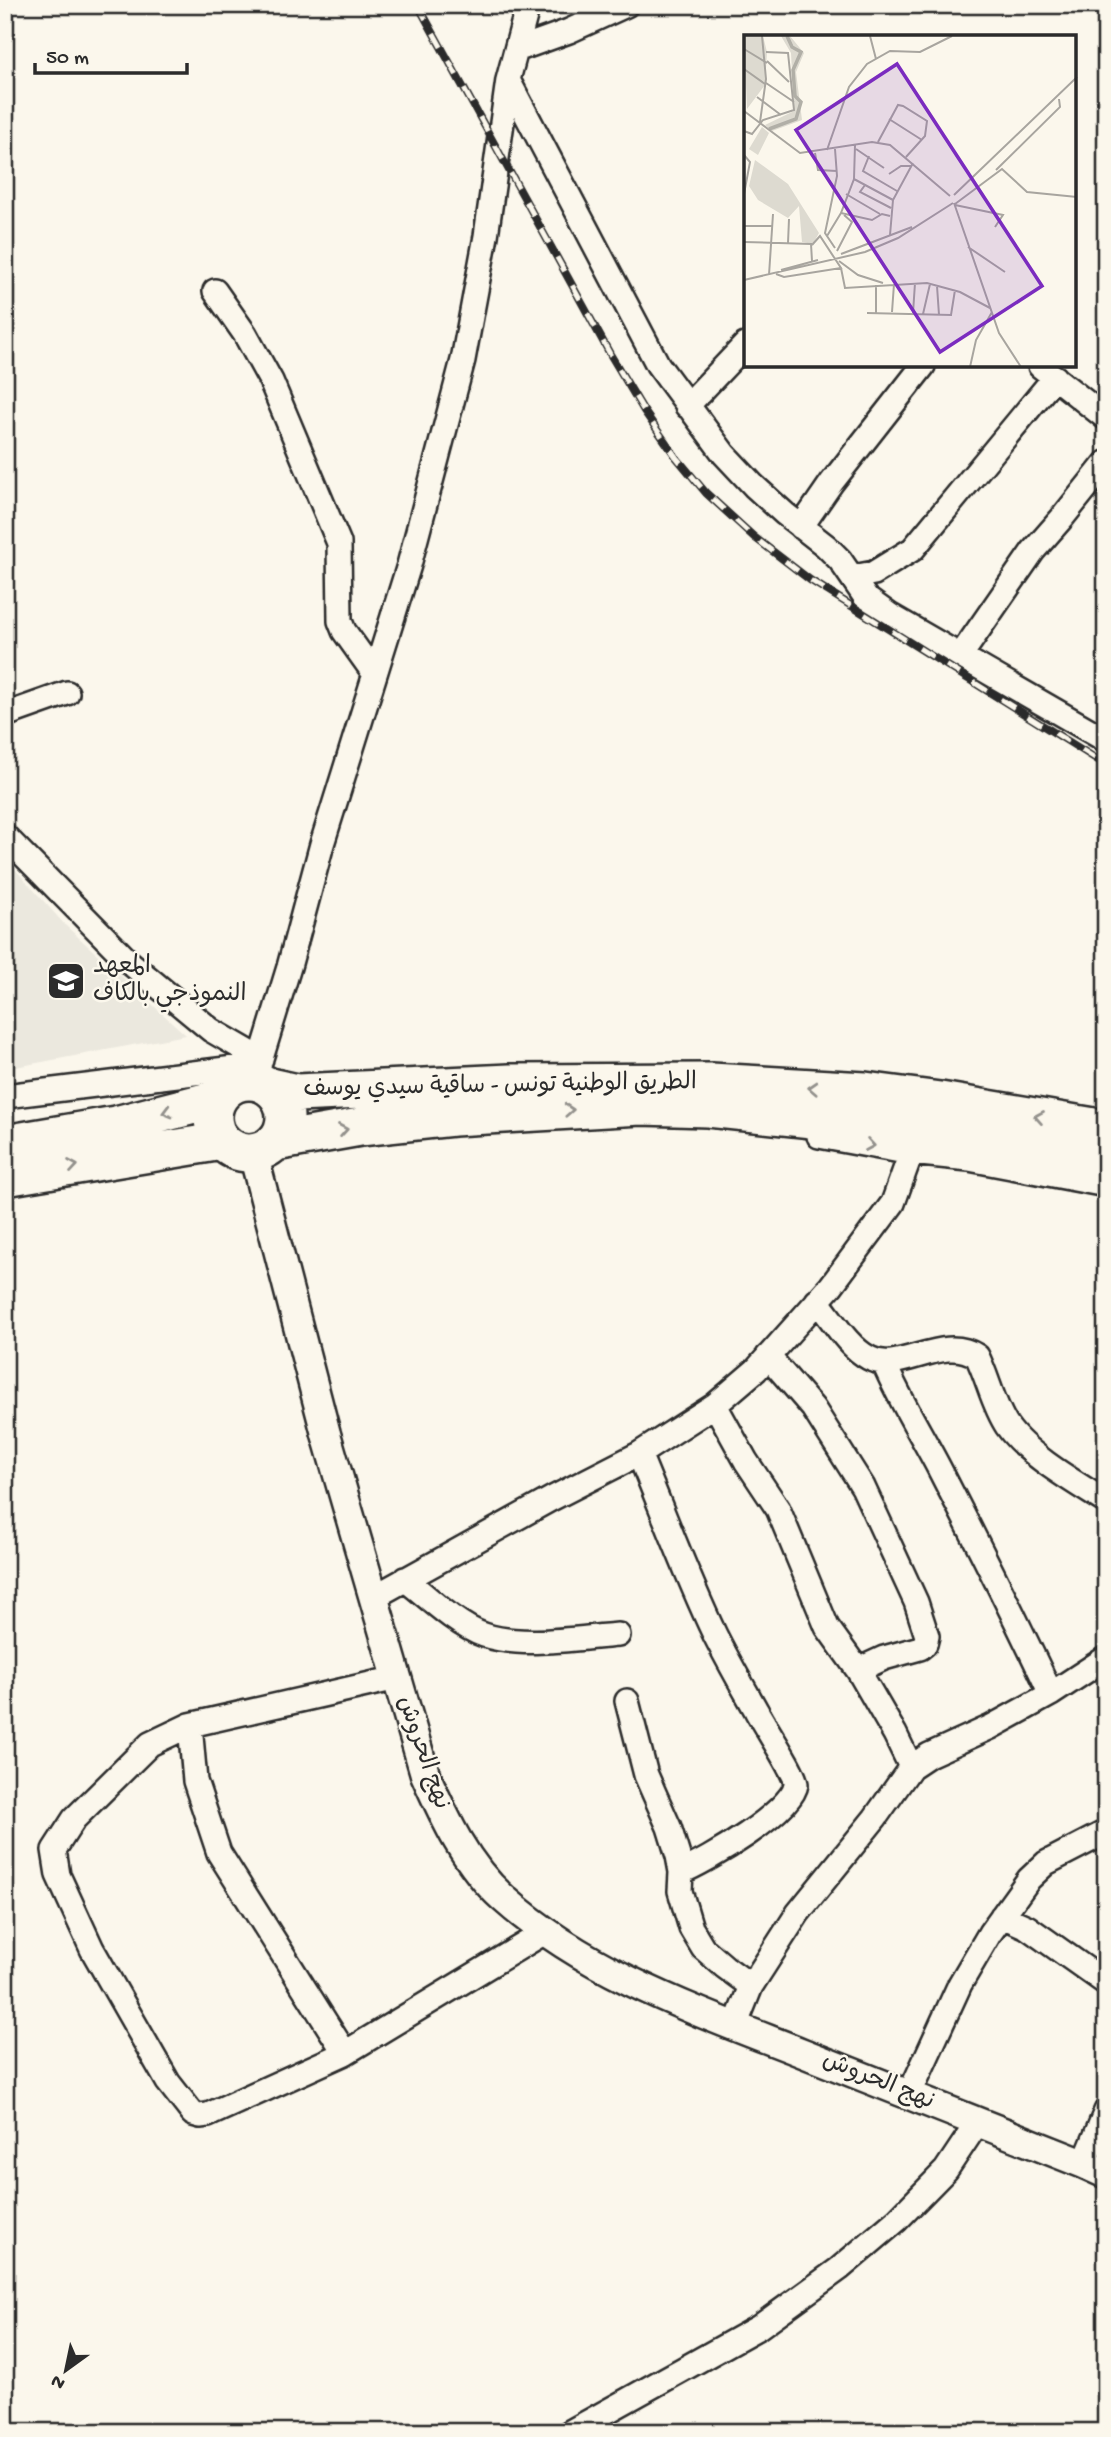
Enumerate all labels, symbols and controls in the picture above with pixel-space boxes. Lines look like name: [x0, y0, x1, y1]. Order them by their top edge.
scale bar: [35, 32, 187, 76]
inset map: [744, 35, 1076, 368]
text: 50 m: [46, 47, 89, 72]
place label: المعهد النموذجي بالكاف: [93, 953, 246, 1013]
school or university icon: المعهد النموذجي بالكاف: [45, 960, 87, 1002]
street label: الطريق الوطنية تونس - ساقية سيدي يوسف: [303, 1069, 697, 1105]
one-way arrow: [807, 1080, 818, 1095]
one-way arrow: [564, 1103, 575, 1118]
one-way arrow: [161, 1104, 173, 1118]
one-way arrow: [1033, 1110, 1045, 1125]
one-way arrow: [337, 1123, 349, 1138]
one-way arrow: [864, 1137, 876, 1152]
one-way arrow: [67, 1159, 79, 1174]
street label: نهج الحروش: [389, 1692, 455, 1814]
street label: نهج الحروش: [818, 2046, 938, 2118]
north arrow: [32, 2336, 102, 2406]
text: N: [47, 2368, 70, 2394]

